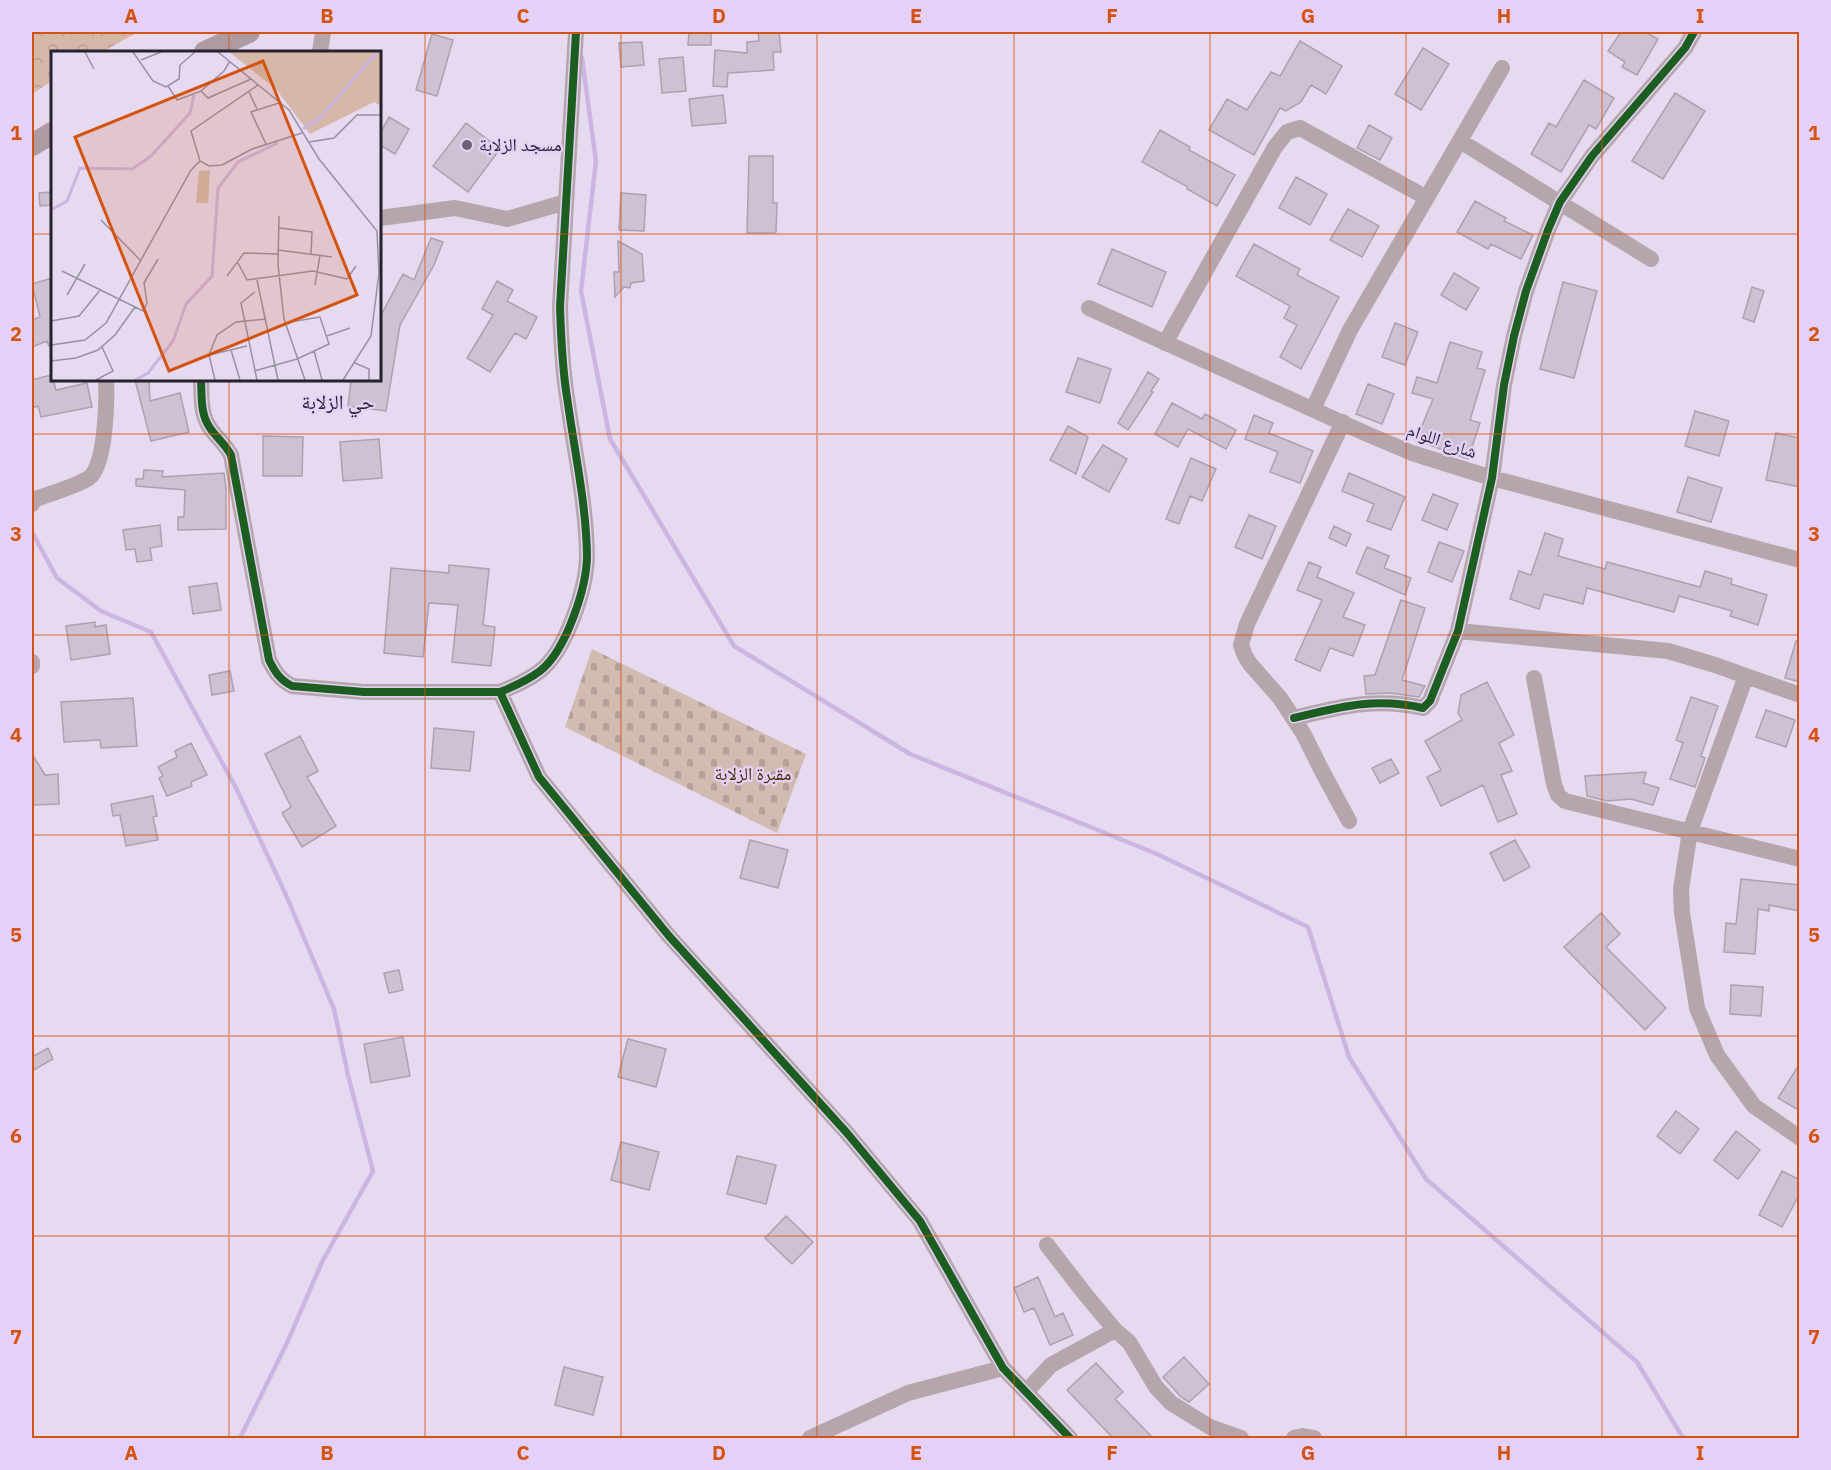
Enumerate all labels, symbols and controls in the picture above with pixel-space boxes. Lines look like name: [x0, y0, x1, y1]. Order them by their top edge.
text: A: [124, 2, 138, 29]
text: B: [320, 2, 334, 29]
text: C: [516, 2, 530, 29]
text: D: [712, 2, 726, 29]
text: E: [910, 2, 922, 29]
text: F: [1106, 2, 1118, 29]
text: G: [1301, 2, 1315, 29]
text: H: [1497, 2, 1511, 29]
text: I: [1696, 2, 1704, 29]
inset map: [51, 51, 381, 381]
text: 1: [10, 119, 22, 146]
text: 1: [1808, 119, 1820, 146]
place label: مسجد الزلابة: [479, 133, 562, 156]
marker: مسجد الزلابة: [460, 138, 474, 152]
text: 2: [10, 320, 22, 347]
text: 2: [1808, 320, 1820, 347]
district label: حي الزلابة: [301, 388, 375, 418]
street label: شارع اللوام: [1404, 418, 1480, 464]
text: 3: [10, 520, 22, 547]
text: 3: [1808, 520, 1820, 547]
text: 4: [10, 721, 22, 748]
text: 4: [1808, 721, 1820, 748]
park label: مقبرة الزلابة: [714, 762, 792, 785]
text: 5: [10, 921, 22, 948]
text: 5: [1808, 921, 1820, 948]
text: 6: [10, 1122, 22, 1149]
text: 6: [1808, 1122, 1820, 1149]
text: 7: [10, 1323, 22, 1350]
text: 7: [1808, 1323, 1820, 1350]
text: A: [124, 1439, 138, 1466]
text: B: [320, 1439, 334, 1466]
text: C: [516, 1439, 530, 1466]
text: D: [712, 1439, 726, 1466]
text: E: [910, 1439, 922, 1466]
text: F: [1106, 1439, 1118, 1466]
text: G: [1301, 1439, 1315, 1466]
text: H: [1497, 1439, 1511, 1466]
text: I: [1696, 1439, 1704, 1466]

